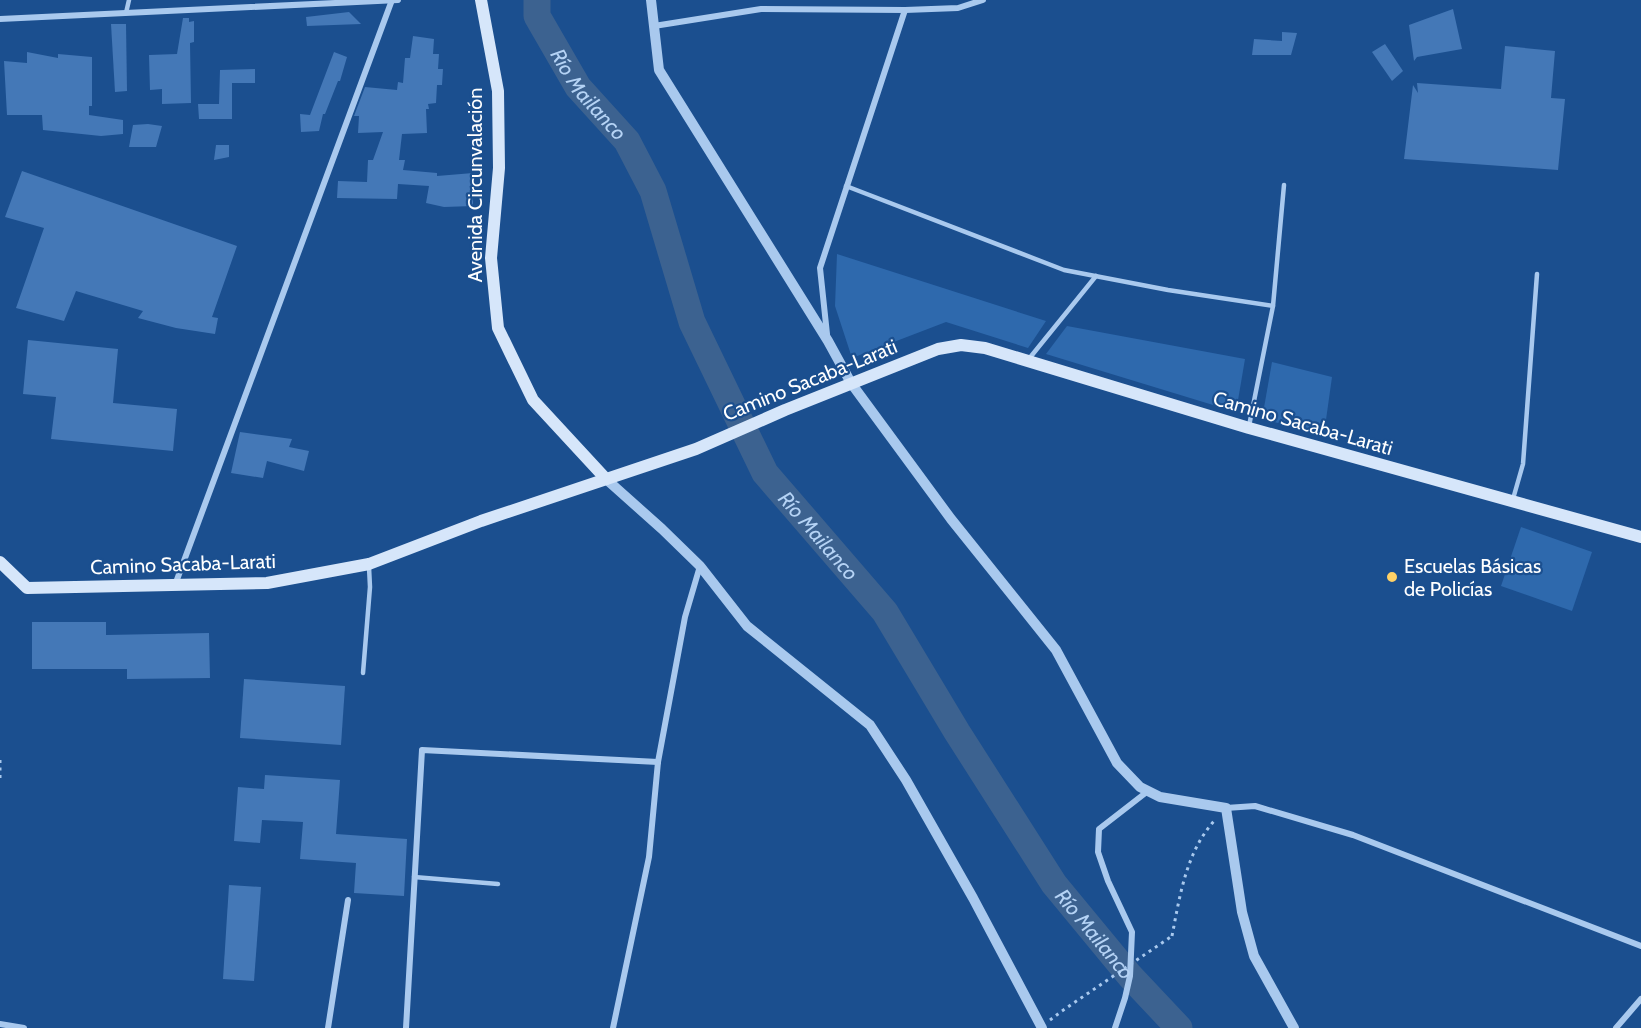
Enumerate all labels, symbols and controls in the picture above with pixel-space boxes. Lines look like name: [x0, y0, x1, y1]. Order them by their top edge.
water label: Río Mailanco: [546, 44, 632, 145]
street label: Avenida Circunvalación: [463, 88, 487, 283]
street label: Camino Sacaba-Larati: [719, 334, 901, 426]
street label: Camino Sacaba-Larati: [1210, 386, 1396, 460]
water label: Río Mailanco: [774, 486, 864, 585]
street label: Camino Sacaba-Larati: [90, 549, 276, 579]
place label: Escuelas Básicas de Policías: [1404, 554, 1541, 601]
marker: Escuelas Básicas de Policías: [1385, 570, 1399, 584]
water label: Río Mailanco: [1051, 884, 1140, 984]

